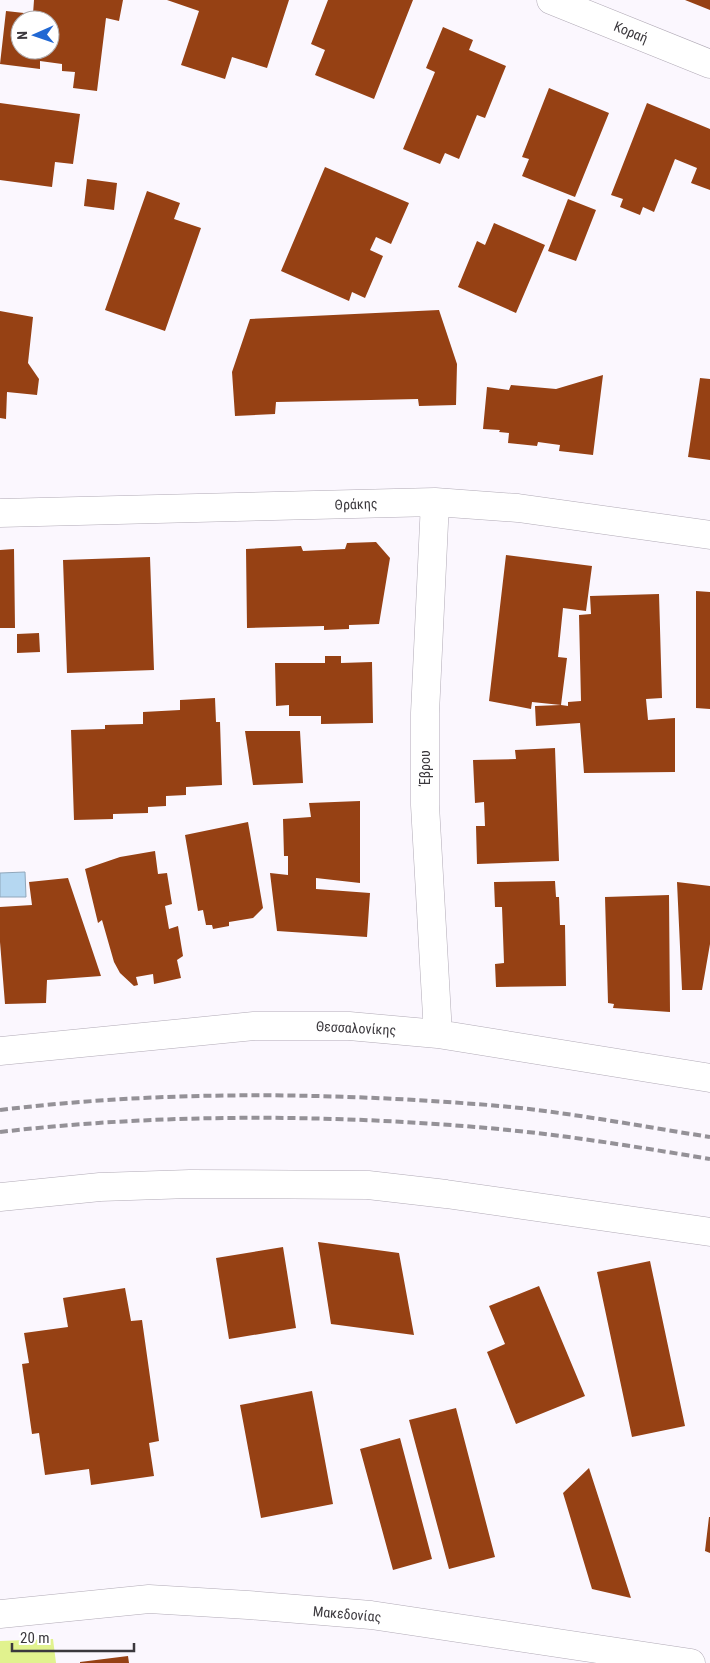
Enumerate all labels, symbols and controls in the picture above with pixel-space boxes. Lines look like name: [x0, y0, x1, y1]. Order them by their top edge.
north arrow: [10, 10, 60, 60]
street label: Κοραή: [612, 18, 650, 46]
text: N: [14, 31, 30, 40]
street label: Θράκης: [334, 495, 378, 513]
street label: Έβρου: [417, 750, 433, 787]
street label: Θεσσαλονίκης: [315, 1018, 397, 1038]
street label: Μακεδονίας: [312, 1603, 382, 1625]
scale bar: [12, 1620, 135, 1652]
text: 20 m: [20, 1629, 50, 1647]

